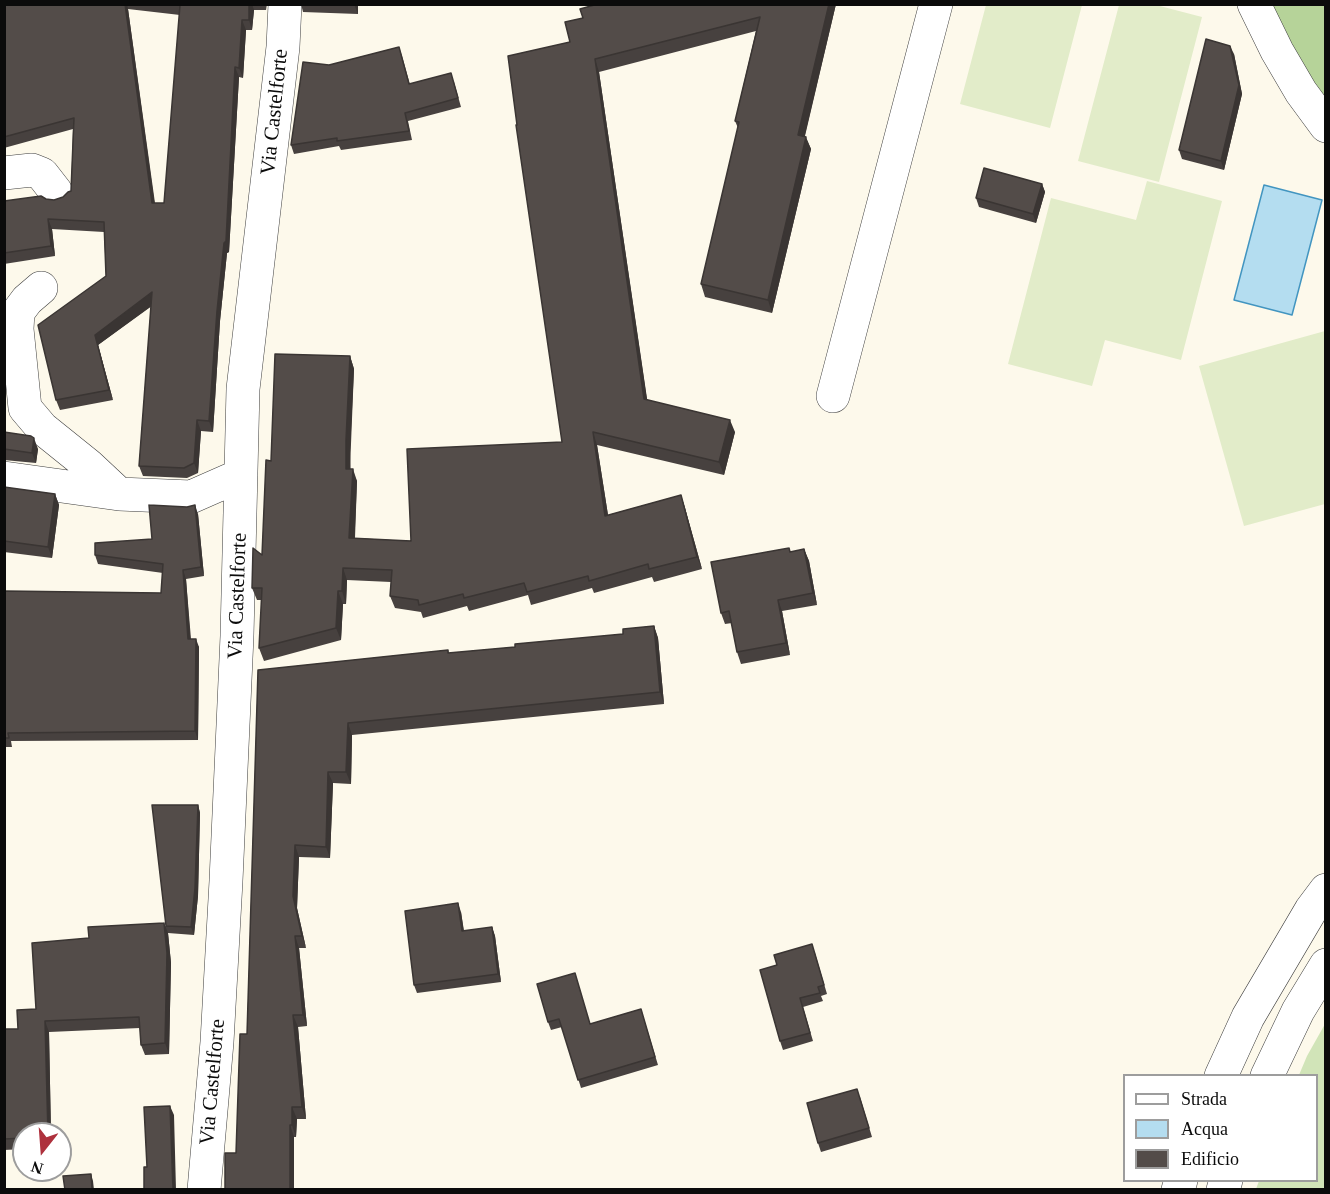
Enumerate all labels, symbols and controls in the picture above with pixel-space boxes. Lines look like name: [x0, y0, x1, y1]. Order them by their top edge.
street label: Via Castelforte: [256, 48, 294, 176]
street label: Via Castelforte: [223, 532, 253, 660]
street label: Via Castelforte: [195, 1018, 231, 1146]
legend: [1123, 1074, 1318, 1182]
text: Strada: [1181, 1089, 1227, 1109]
text: Acqua: [1181, 1119, 1228, 1139]
north arrow: [12, 1122, 72, 1182]
text: Edificio: [1181, 1149, 1239, 1169]
text: N: [29, 1158, 45, 1178]

